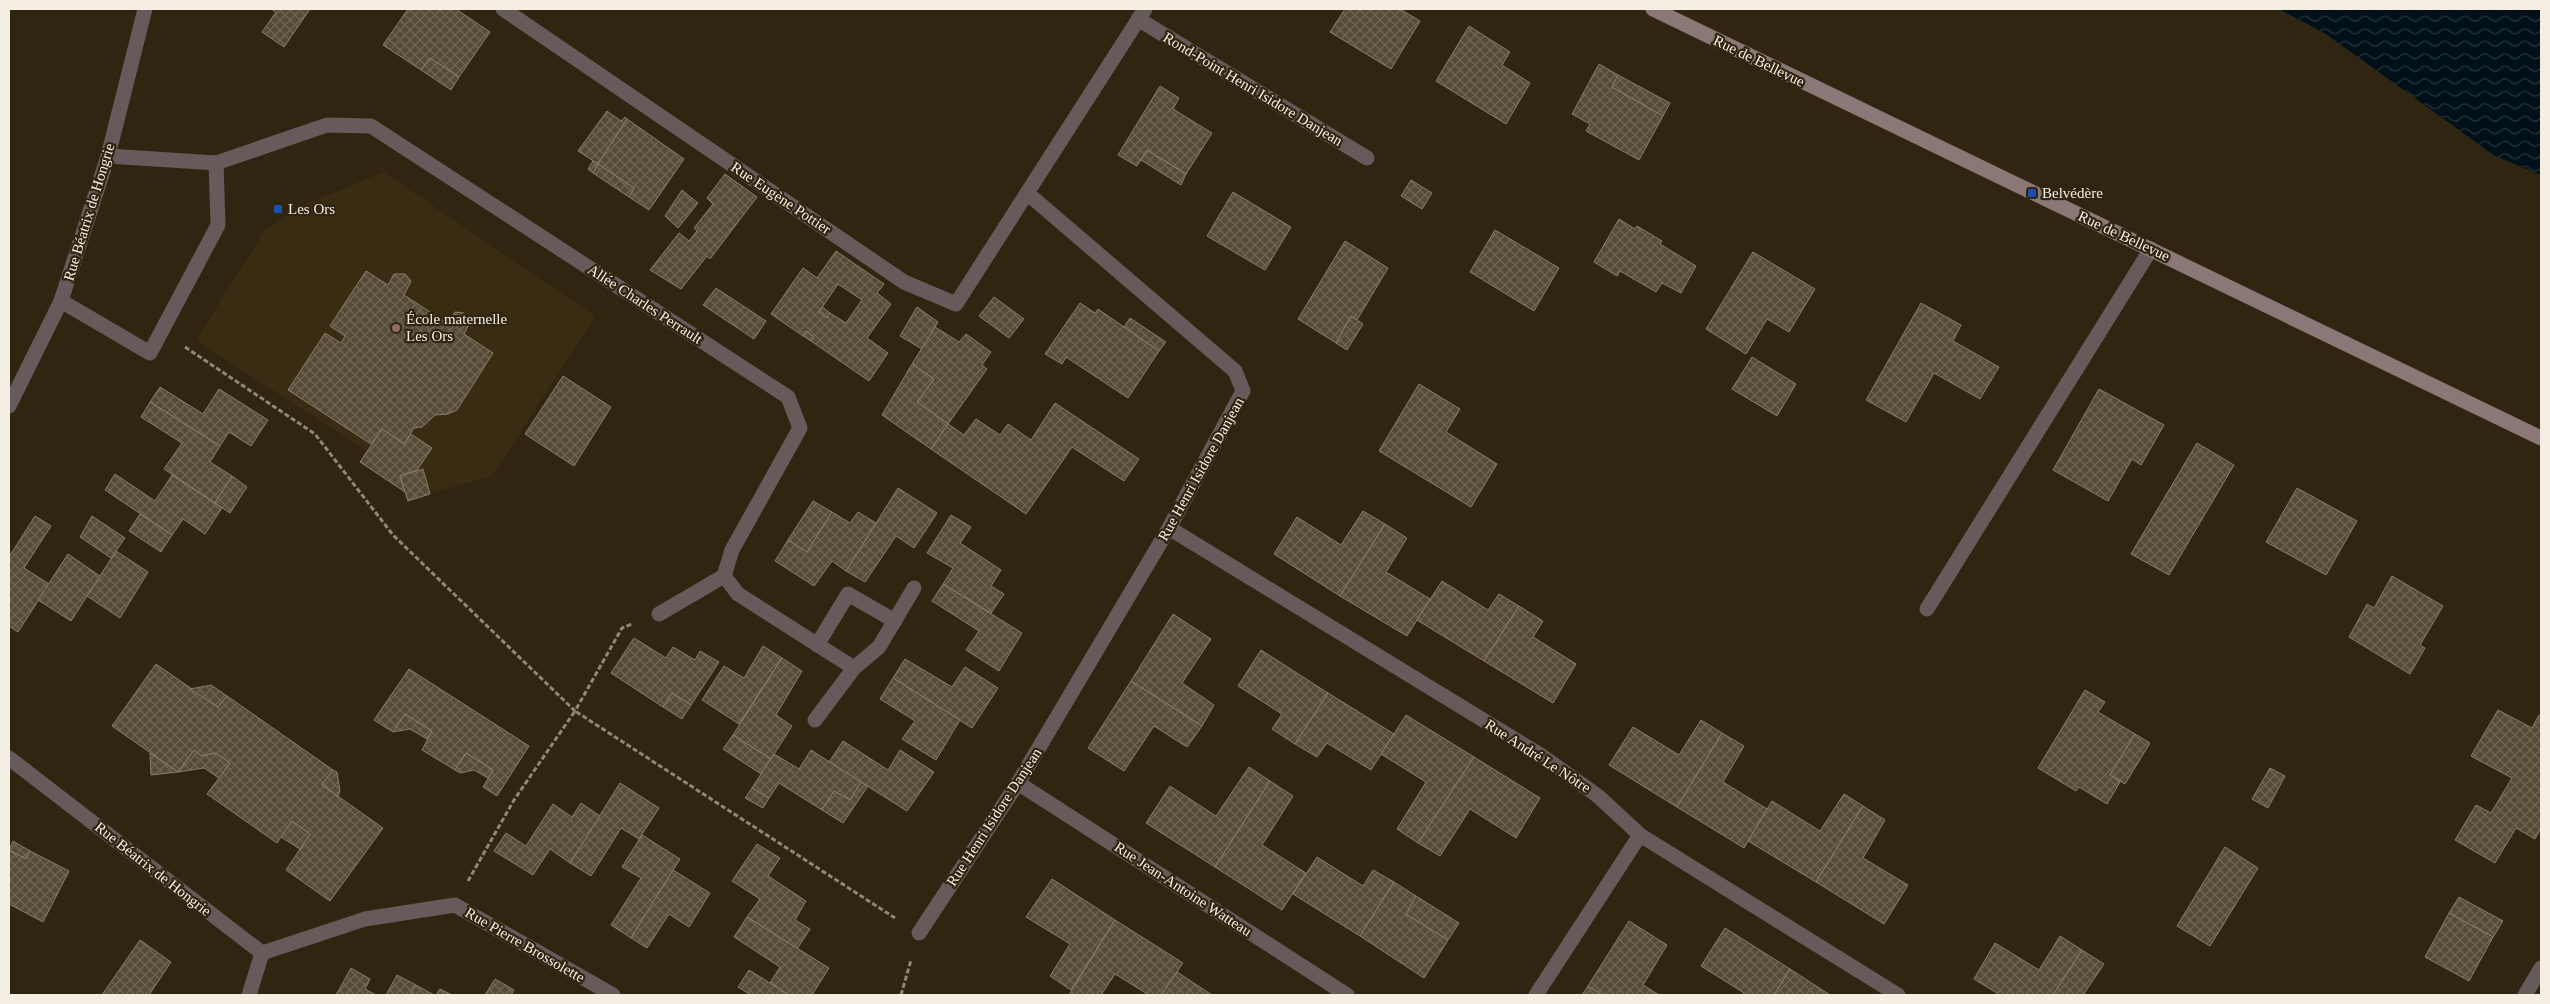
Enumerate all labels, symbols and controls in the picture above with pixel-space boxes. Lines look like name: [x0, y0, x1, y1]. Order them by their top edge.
street label: Rond-Point Henri Isidore Danjean: [1160, 29, 1346, 149]
street label: Rue de Bellevue: [1711, 32, 1807, 90]
street label: Rue Béatrix de Hongrie: [60, 141, 118, 283]
street label: Rue Eugène Pottier: [728, 159, 834, 237]
place label: Belvédère: [2042, 185, 2103, 201]
marker: Belvédère: [2026, 187, 2038, 199]
place label: Les Ors: [288, 201, 335, 217]
marker: Les Ors: [272, 203, 284, 215]
street label: Rue de Bellevue: [2076, 208, 2173, 264]
street label: Allée Charles Perrault: [585, 261, 706, 347]
place label: École maternelle Les Ors: [406, 311, 508, 344]
marker: École maternelle Les Ors: [390, 322, 402, 334]
street label: Rue Henri Isidore Danjean: [1155, 394, 1247, 543]
street label: Rue André Le Nôtre: [1482, 716, 1594, 796]
street label: Rue Henri Isidore Danjean: [943, 745, 1045, 889]
street label: Rue Béatrix de Hongrie: [92, 819, 214, 919]
street label: Rue Jean-Antoine Watteau: [1111, 839, 1255, 940]
street label: Rue Pierre Brossolette: [463, 904, 588, 986]

